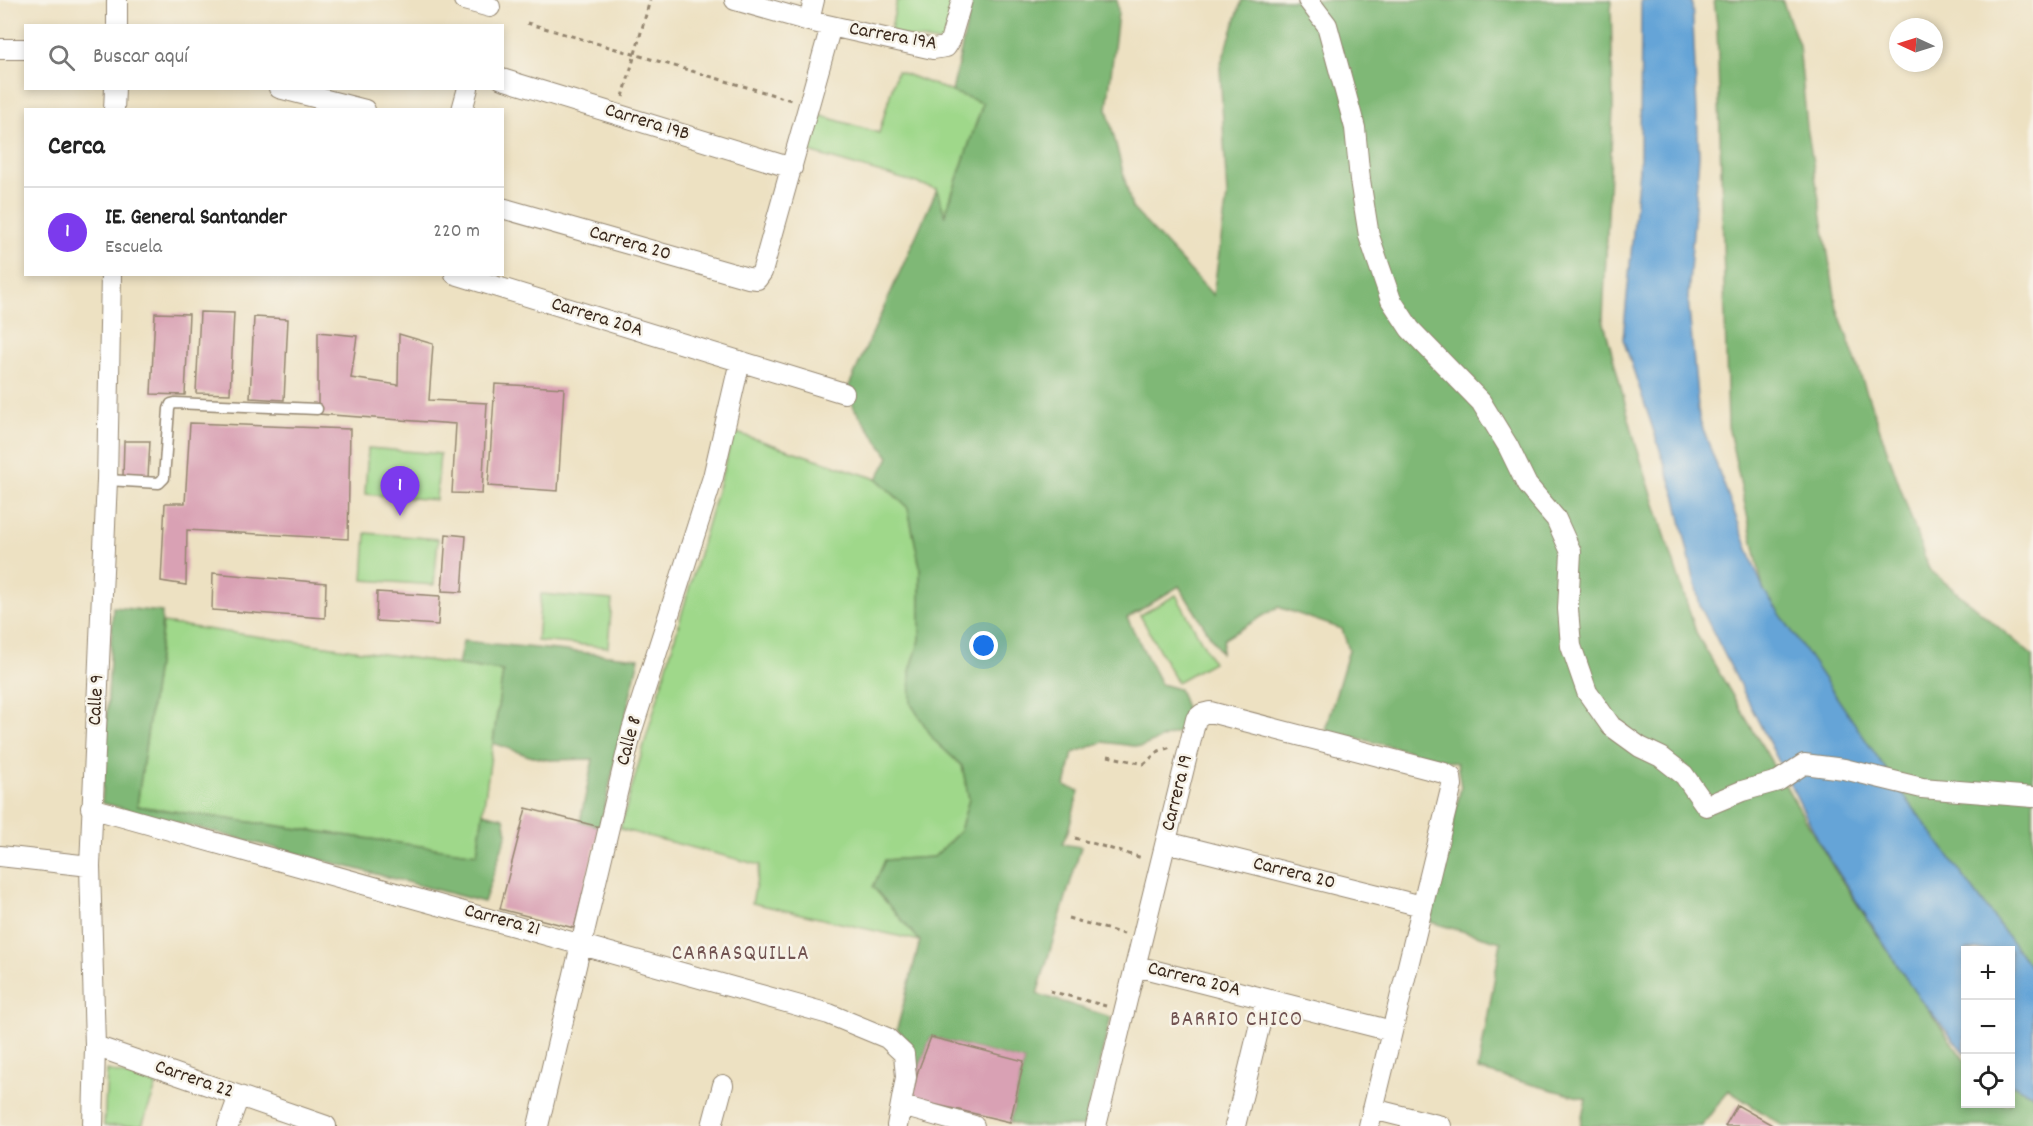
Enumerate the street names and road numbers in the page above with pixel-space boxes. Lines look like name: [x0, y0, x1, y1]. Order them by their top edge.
street label: Carrera 19A: [847, 16, 939, 59]
street label: Carrera 19B: [601, 97, 693, 149]
street label: Carrera 20: [586, 219, 674, 269]
street label: Carrera 20A: [548, 291, 647, 345]
street label: Calle 9: [82, 674, 112, 726]
street label: Calle 8: [610, 713, 650, 769]
street label: Carrera 19: [1155, 752, 1201, 834]
street label: Carrera 20: [1250, 850, 1338, 898]
street label: Carrera 21: [461, 897, 543, 945]
street label: Carrera 20A: [1145, 955, 1243, 1005]
street label: Carrera 22: [151, 1053, 237, 1107]

